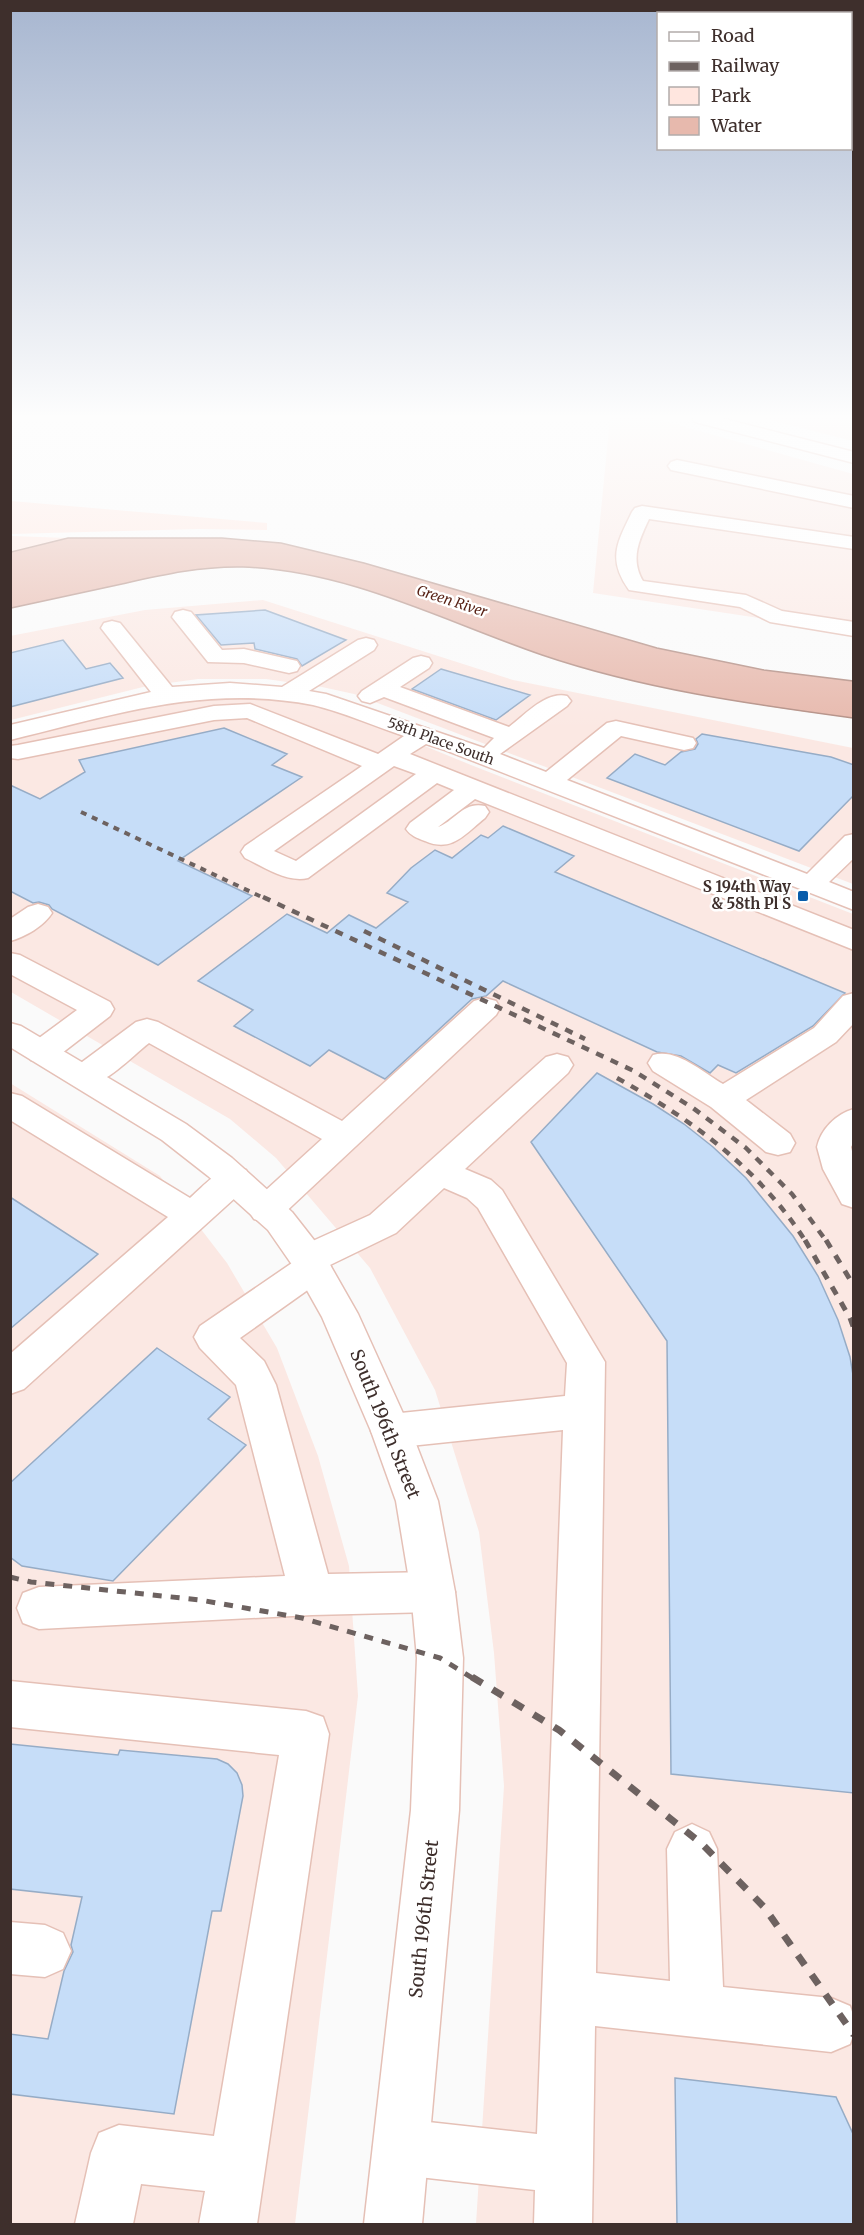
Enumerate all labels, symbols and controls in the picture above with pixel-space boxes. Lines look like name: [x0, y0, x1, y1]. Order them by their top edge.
legend: [657, 12, 852, 150]
text: Road: [711, 24, 755, 47]
text: Railway: [711, 54, 780, 77]
text: Park: [711, 84, 752, 107]
text: Water: [710, 114, 762, 137]
water label: Green River: [414, 581, 490, 621]
street label: 58th Place South: [385, 713, 497, 769]
place label: S 194th Way & 58th Pl S: [703, 877, 791, 913]
marker: S 194th Way & 58th Pl S: [796, 889, 810, 903]
street label: South 196th Street: [345, 1346, 426, 1502]
street label: South 196th Street: [404, 1839, 443, 1999]

